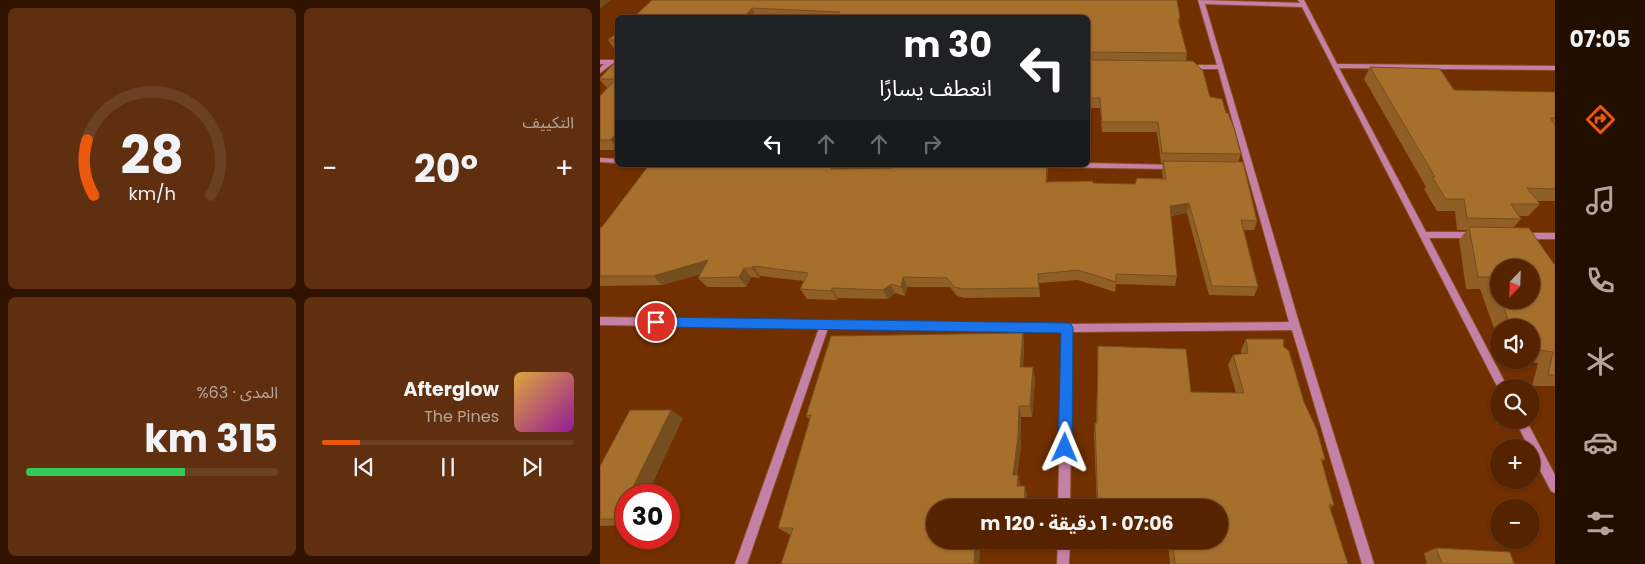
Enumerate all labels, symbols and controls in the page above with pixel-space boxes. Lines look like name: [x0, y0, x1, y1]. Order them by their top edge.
text: 30 m: [904, 20, 992, 69]
text: 07:05: [1570, 24, 1631, 55]
icon: left: [1010, 35, 1075, 100]
text: انعطف يسارًا: [879, 73, 992, 104]
icon: directions: [1583, 102, 1618, 137]
text: التكييف: [522, 111, 574, 134]
text: 28: [120, 119, 184, 192]
icon: left: [759, 130, 787, 158]
icon: ahead: [812, 130, 840, 158]
icon: ahead: [865, 130, 893, 158]
icon: right: [918, 130, 946, 158]
text: 20°: [414, 142, 478, 195]
text: −: [322, 149, 337, 188]
text: +: [555, 149, 574, 188]
text: km/h: [128, 181, 176, 206]
icon: music: [1583, 183, 1618, 218]
north arrow: [1490, 259, 1540, 309]
map controls: [1490, 259, 1540, 549]
icon: phone: [1583, 263, 1618, 298]
pin: [635, 301, 677, 343]
icon: arrive: [642, 308, 670, 336]
button: sound: [1490, 319, 1540, 369]
icon: climate: [1583, 344, 1618, 379]
text: Afterglow: [404, 376, 499, 403]
button: search: [1490, 379, 1540, 429]
text: المدى · 63%: [196, 381, 278, 404]
text: The Pines: [424, 405, 499, 428]
text: 315 km: [144, 412, 278, 465]
position arrow: [1038, 421, 1090, 473]
icon: car: [1583, 425, 1618, 460]
button: +: [1490, 439, 1540, 489]
icon: previous: [350, 453, 378, 481]
icon: pause: [434, 453, 462, 481]
icon: next: [518, 453, 546, 481]
speed limit sign: 30: [615, 484, 680, 549]
button: −: [1490, 499, 1540, 549]
icon: filters: [1583, 506, 1618, 541]
text: 07:06 · 1 دقيقة · 120 m: [980, 510, 1174, 537]

